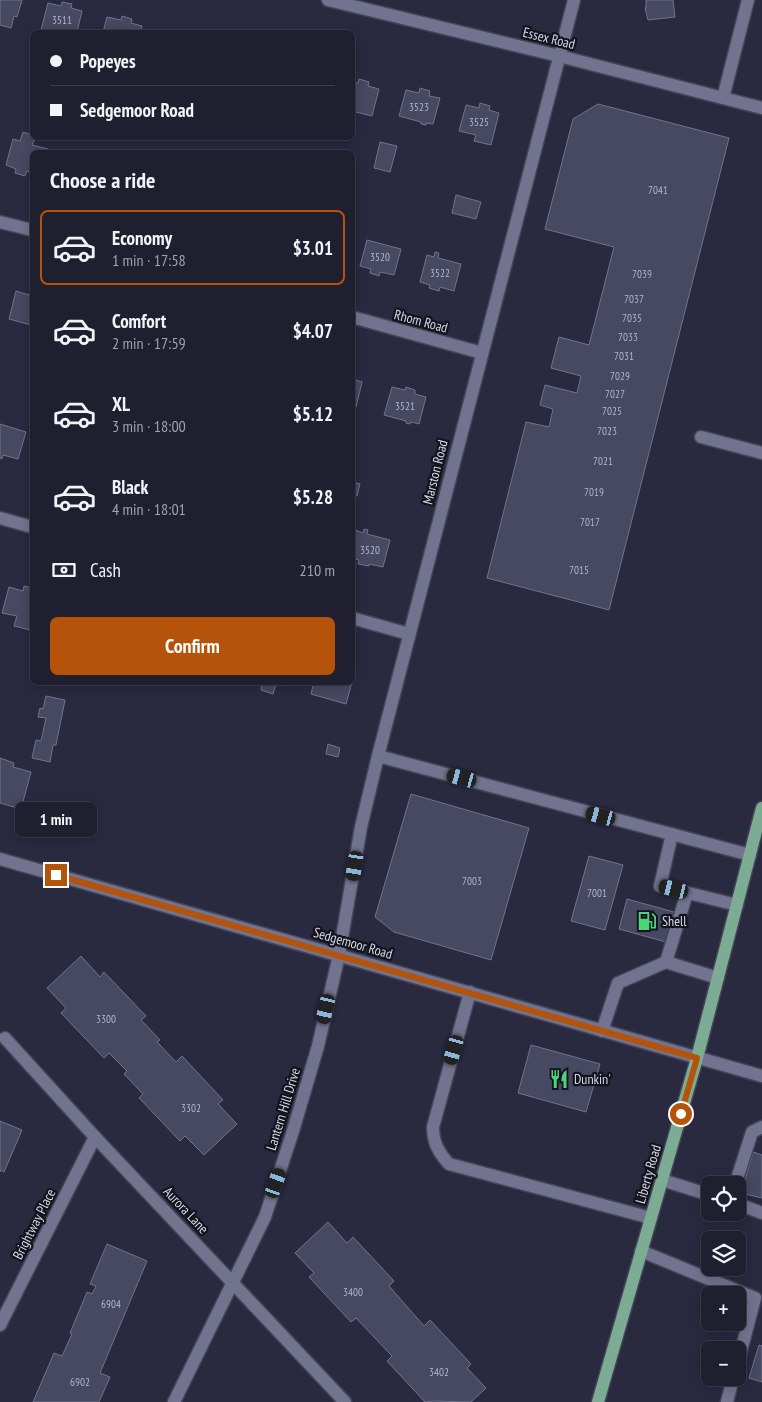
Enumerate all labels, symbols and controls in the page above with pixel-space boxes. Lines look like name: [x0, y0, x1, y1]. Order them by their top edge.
house number: 3511: [52, 13, 72, 27]
street label: Essex Road: [521, 23, 577, 53]
text: Popeyes: [80, 49, 136, 73]
text: Sedgemoor Road: [80, 98, 194, 122]
house number: 3523: [409, 100, 429, 114]
house number: 3525: [469, 115, 489, 129]
text: Choose a ride: [50, 166, 155, 194]
house number: 7041: [648, 183, 668, 197]
icon: car: [52, 225, 97, 270]
text: Economy: [112, 226, 172, 250]
text: $3.01: [293, 236, 333, 260]
text: 1 min · 17:58: [112, 250, 186, 270]
house number: 3520: [370, 250, 390, 264]
house number: 3522: [430, 266, 450, 280]
house number: 7039: [632, 267, 652, 281]
house number: 7037: [624, 292, 644, 306]
street label: Rhom Road: [392, 305, 450, 337]
icon: car: [52, 308, 97, 353]
text: Comfort: [112, 309, 166, 333]
house number: 7035: [622, 311, 642, 325]
text: $4.07: [293, 319, 333, 343]
house number: 7033: [618, 330, 638, 344]
text: 2 min · 17:59: [112, 333, 186, 353]
house number: 7031: [614, 349, 634, 363]
house number: 7029: [610, 369, 630, 383]
house number: 7027: [605, 387, 625, 401]
icon: car: [52, 391, 97, 436]
text: XL: [112, 392, 130, 416]
house number: 3521: [395, 399, 415, 413]
text: $5.12: [293, 402, 333, 426]
house number: 7025: [602, 404, 622, 418]
text: 3 min · 18:00: [112, 416, 186, 436]
house number: 7023: [597, 424, 617, 438]
street label: Marston Road: [418, 438, 452, 506]
house number: 7021: [593, 454, 613, 468]
icon: car: [52, 474, 97, 519]
text: Black: [112, 475, 148, 499]
text: $5.28: [293, 485, 333, 509]
house number: 7019: [584, 485, 604, 499]
text: 4 min · 18:01: [112, 499, 186, 519]
house number: 7017: [580, 515, 600, 529]
house number: 3520: [360, 543, 380, 557]
icon: cash: [50, 556, 78, 584]
text: Cash: [90, 558, 121, 582]
text: 210 m: [300, 560, 335, 580]
house number: 7015: [569, 563, 589, 577]
button: Confirm: [50, 617, 335, 675]
car: [445, 767, 478, 789]
callout: 1 min: [15, 802, 97, 838]
car: [584, 805, 617, 827]
text: 1 min: [40, 809, 72, 829]
car: [345, 850, 364, 882]
route end: [45, 864, 67, 886]
house number: 7003: [462, 874, 482, 888]
car: [657, 878, 690, 900]
house number: 7001: [587, 886, 607, 900]
fuel station icon: Shell: [636, 910, 658, 932]
place label: Shell: [662, 912, 687, 930]
street label: Sedgemoor Road: [311, 923, 395, 963]
car: [315, 993, 336, 1025]
house number: 3300: [96, 1012, 116, 1026]
car: [442, 1034, 465, 1066]
street label: Lantern Hill Drive: [262, 1065, 304, 1152]
restaurant icon: Dunkin': [548, 1068, 570, 1090]
place label: Dunkin': [574, 1070, 611, 1088]
house number: 3302: [181, 1101, 201, 1115]
route start: [670, 1103, 692, 1125]
street label: Liberty Road: [631, 1143, 665, 1205]
car: [264, 1166, 287, 1200]
map controls: [701, 1176, 746, 1386]
button: locate: [701, 1176, 746, 1221]
street label: Aurora Lane: [160, 1183, 213, 1238]
street label: Brightway Place: [9, 1185, 60, 1262]
button: layers: [701, 1231, 746, 1276]
house number: 3400: [343, 1285, 363, 1299]
button: +: [701, 1286, 746, 1331]
house number: 6904: [101, 1297, 121, 1311]
button: −: [701, 1341, 746, 1386]
house number: 3402: [429, 1365, 449, 1379]
house number: 6902: [70, 1375, 90, 1389]

